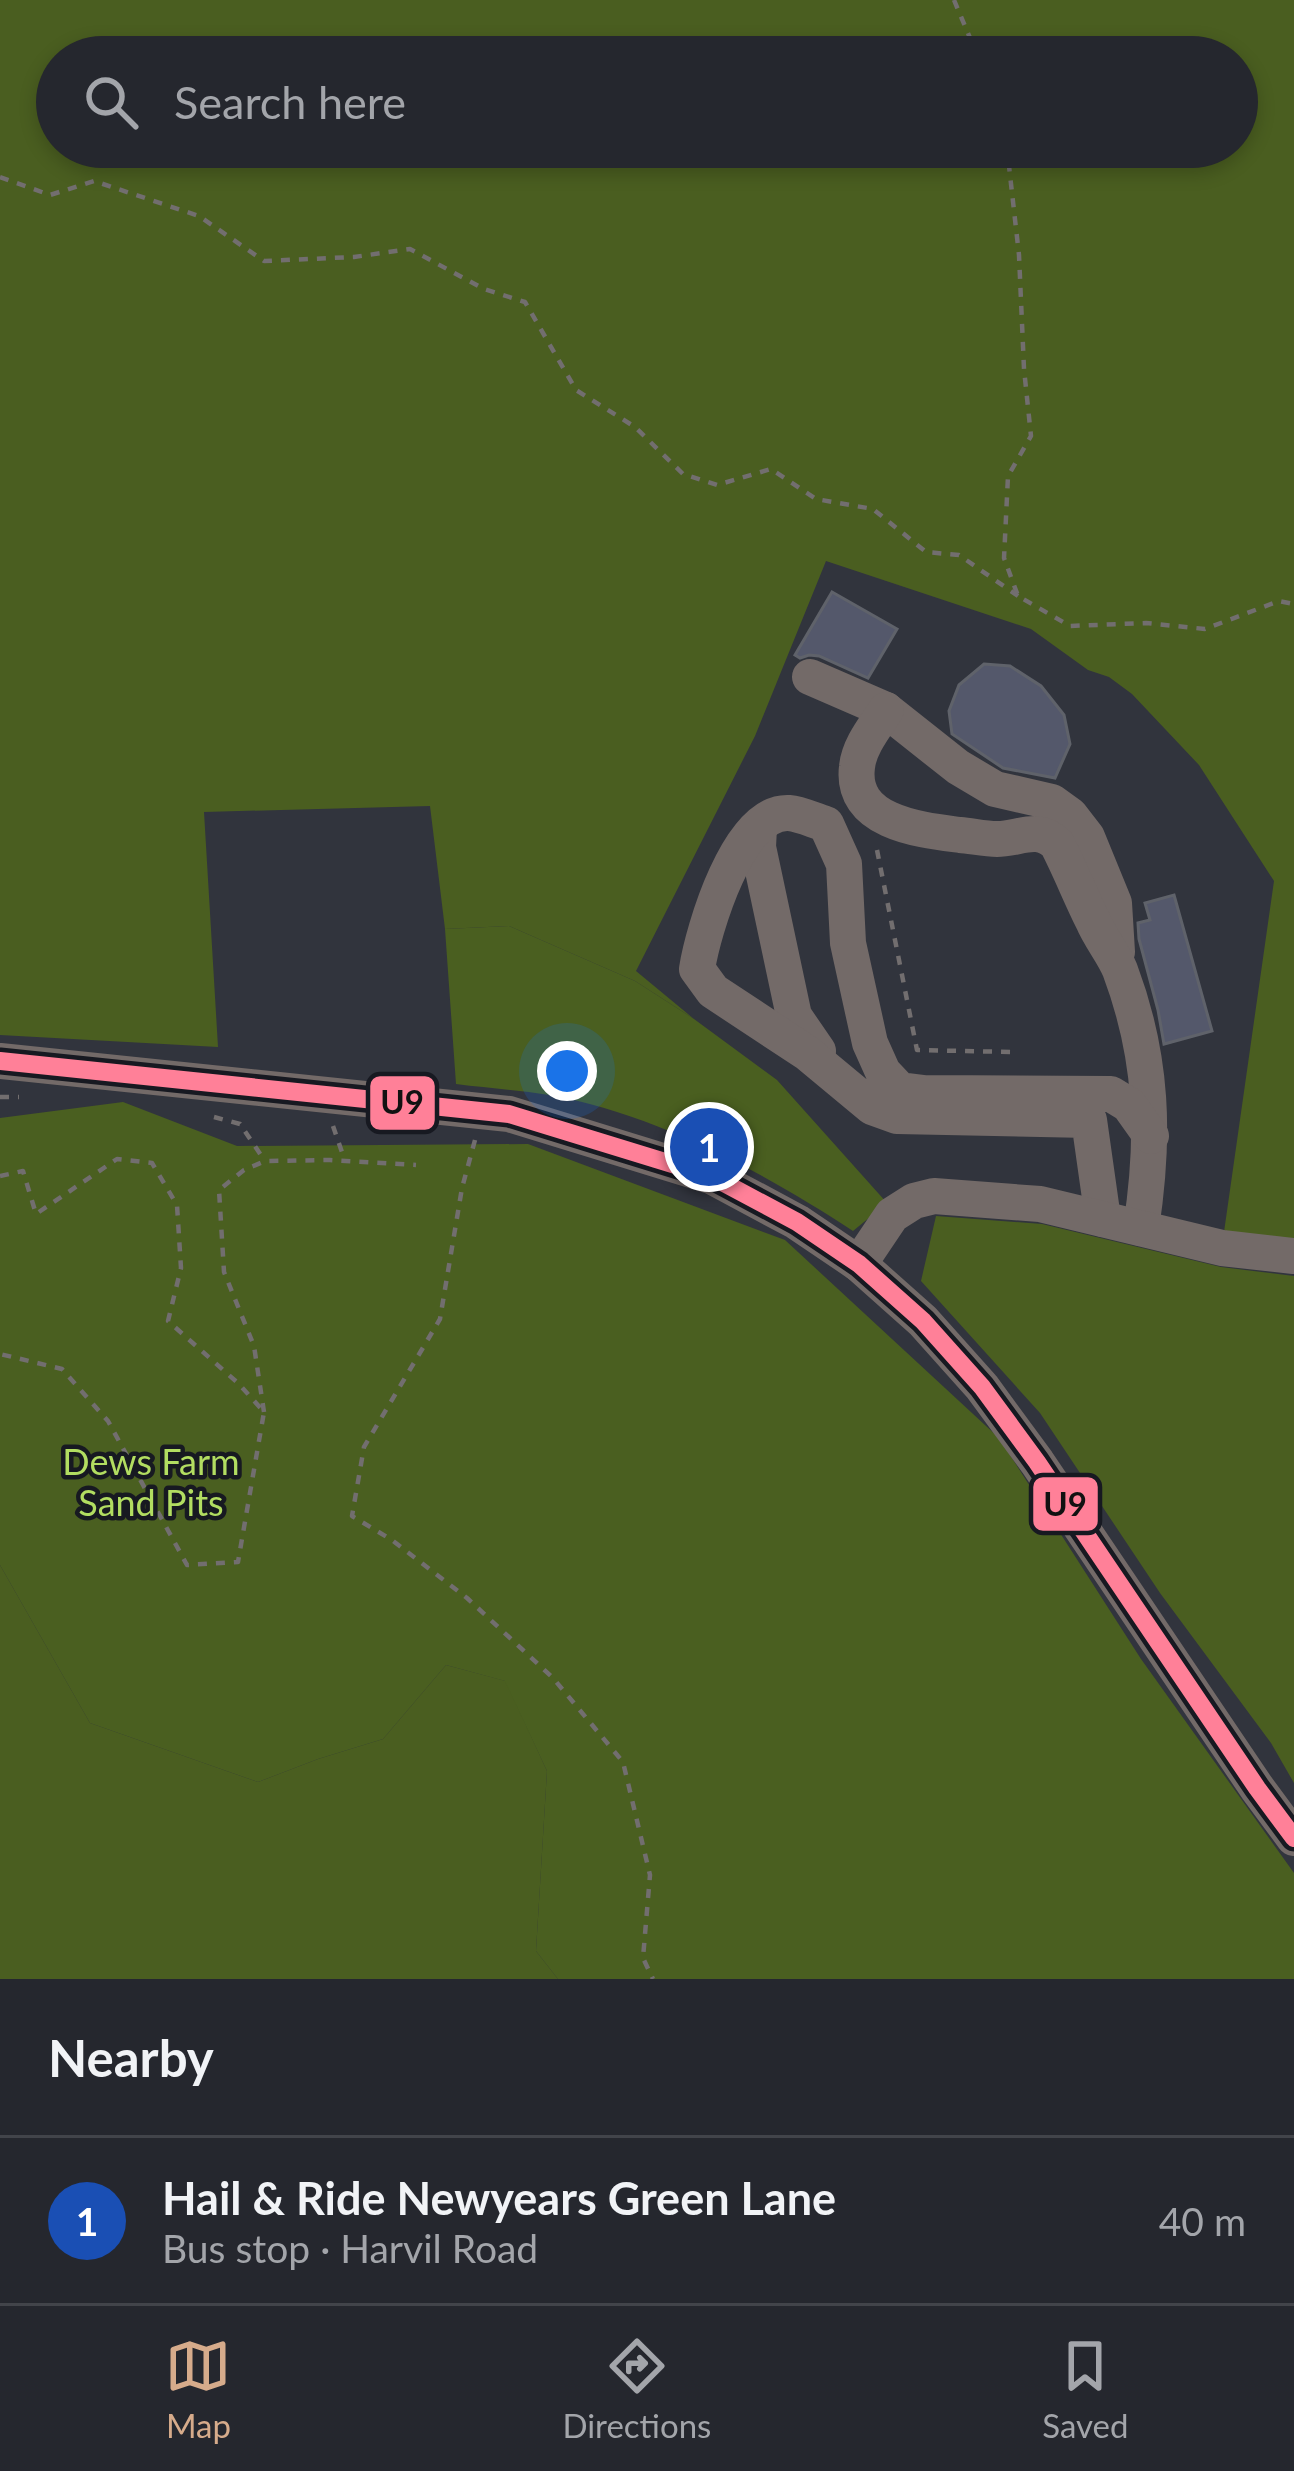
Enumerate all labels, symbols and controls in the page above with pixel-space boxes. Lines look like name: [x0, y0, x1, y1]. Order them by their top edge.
search box: [36, 36, 1258, 168]
icon: search: [78, 69, 144, 135]
text: Search here: [174, 75, 406, 129]
your location: [537, 1041, 597, 1101]
line badge: U9: [368, 1074, 437, 1132]
text: U9: [380, 1081, 424, 1121]
pin: 1: [670, 1102, 748, 1192]
park label: Dews Farm Sand Pits: [62, 1439, 240, 1524]
line badge: U9: [1031, 1475, 1100, 1533]
text: U9: [1043, 1483, 1087, 1523]
text: Nearby: [48, 2027, 214, 2088]
text: Hail & Ride Newyears Green Lane: [162, 2171, 836, 2225]
text: 1: [76, 2198, 98, 2244]
text: 40 m: [1159, 2198, 1246, 2244]
text: Bus stop · Harvil Road: [162, 2225, 538, 2271]
tab: Map: [165, 2333, 231, 2445]
tab: Directions: [562, 2333, 711, 2445]
tab: Saved: [1042, 2333, 1129, 2445]

